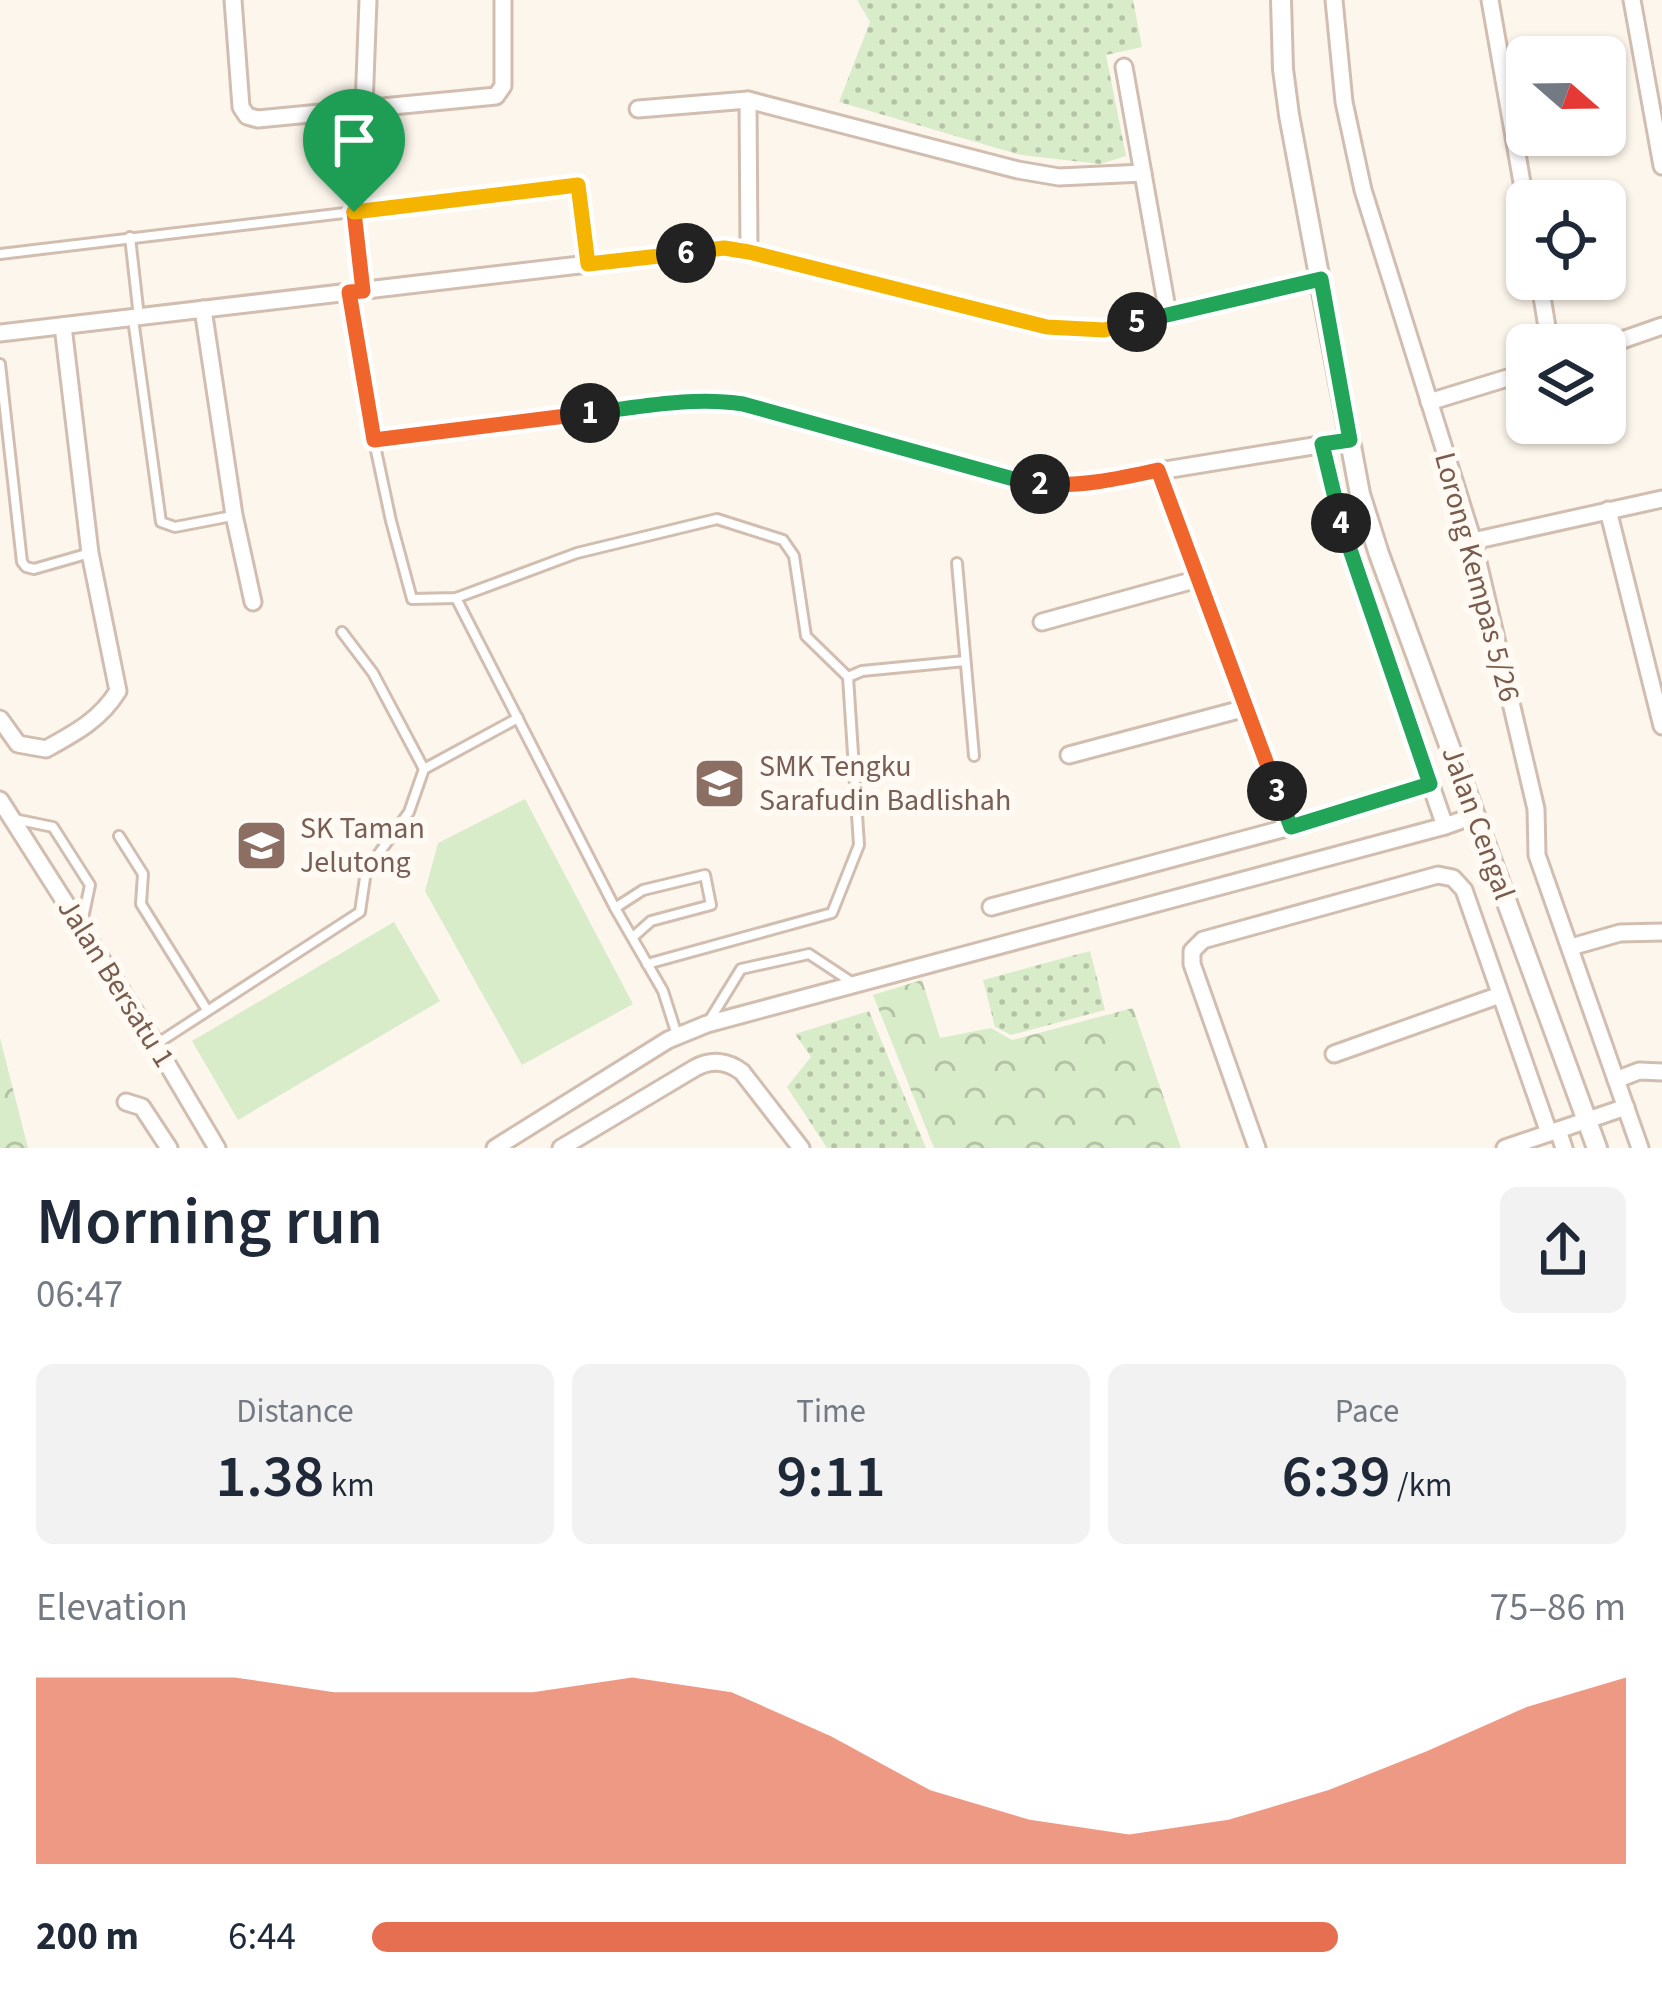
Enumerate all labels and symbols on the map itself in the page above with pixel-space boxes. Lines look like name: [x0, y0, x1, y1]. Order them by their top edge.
north arrow: [1506, 36, 1626, 156]
pin: [303, 89, 405, 212]
pin: 6: [656, 223, 716, 283]
pin: 5: [1107, 292, 1167, 352]
pin: 1: [560, 383, 620, 443]
street label: Lorong Kempas 5/26: [1423, 448, 1531, 706]
pin: 2: [1010, 454, 1070, 514]
pin: 4: [1311, 493, 1371, 553]
street label: Jalan Cengal: [1430, 740, 1526, 906]
place label: SMK Tengku Sarafudin Badlishah: [759, 745, 1011, 822]
school or university icon: SMK Tengku Sarafudin Badlishah: [692, 755, 748, 811]
pin: 3: [1247, 761, 1307, 821]
place label: SK Taman Jelutong: [300, 807, 425, 884]
school or university icon: SK Taman Jelutong: [233, 817, 289, 873]
street label: Jalan Bersatu 1: [47, 890, 185, 1076]

